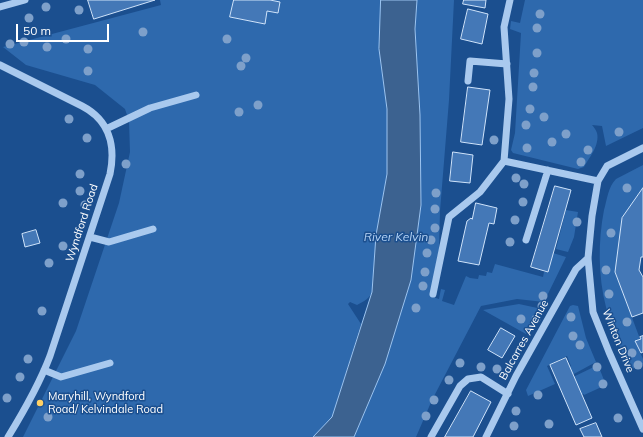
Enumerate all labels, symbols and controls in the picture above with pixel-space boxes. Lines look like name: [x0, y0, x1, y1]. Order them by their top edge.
scale bar: [18, 16, 111, 42]
text: 50 m: [23, 23, 51, 38]
street label: Wyndford Road: [63, 182, 101, 264]
water label: River Kelvin: [364, 230, 428, 244]
street label: Balcarres Avenue: [497, 298, 551, 382]
street label: Winton Drive: [599, 307, 637, 375]
place label: Maryhill, Wyndford Road/ Kelvindale Road: [48, 390, 163, 416]
marker: Maryhill, Wyndford Road/ Kelvindale Road: [35, 398, 45, 408]

